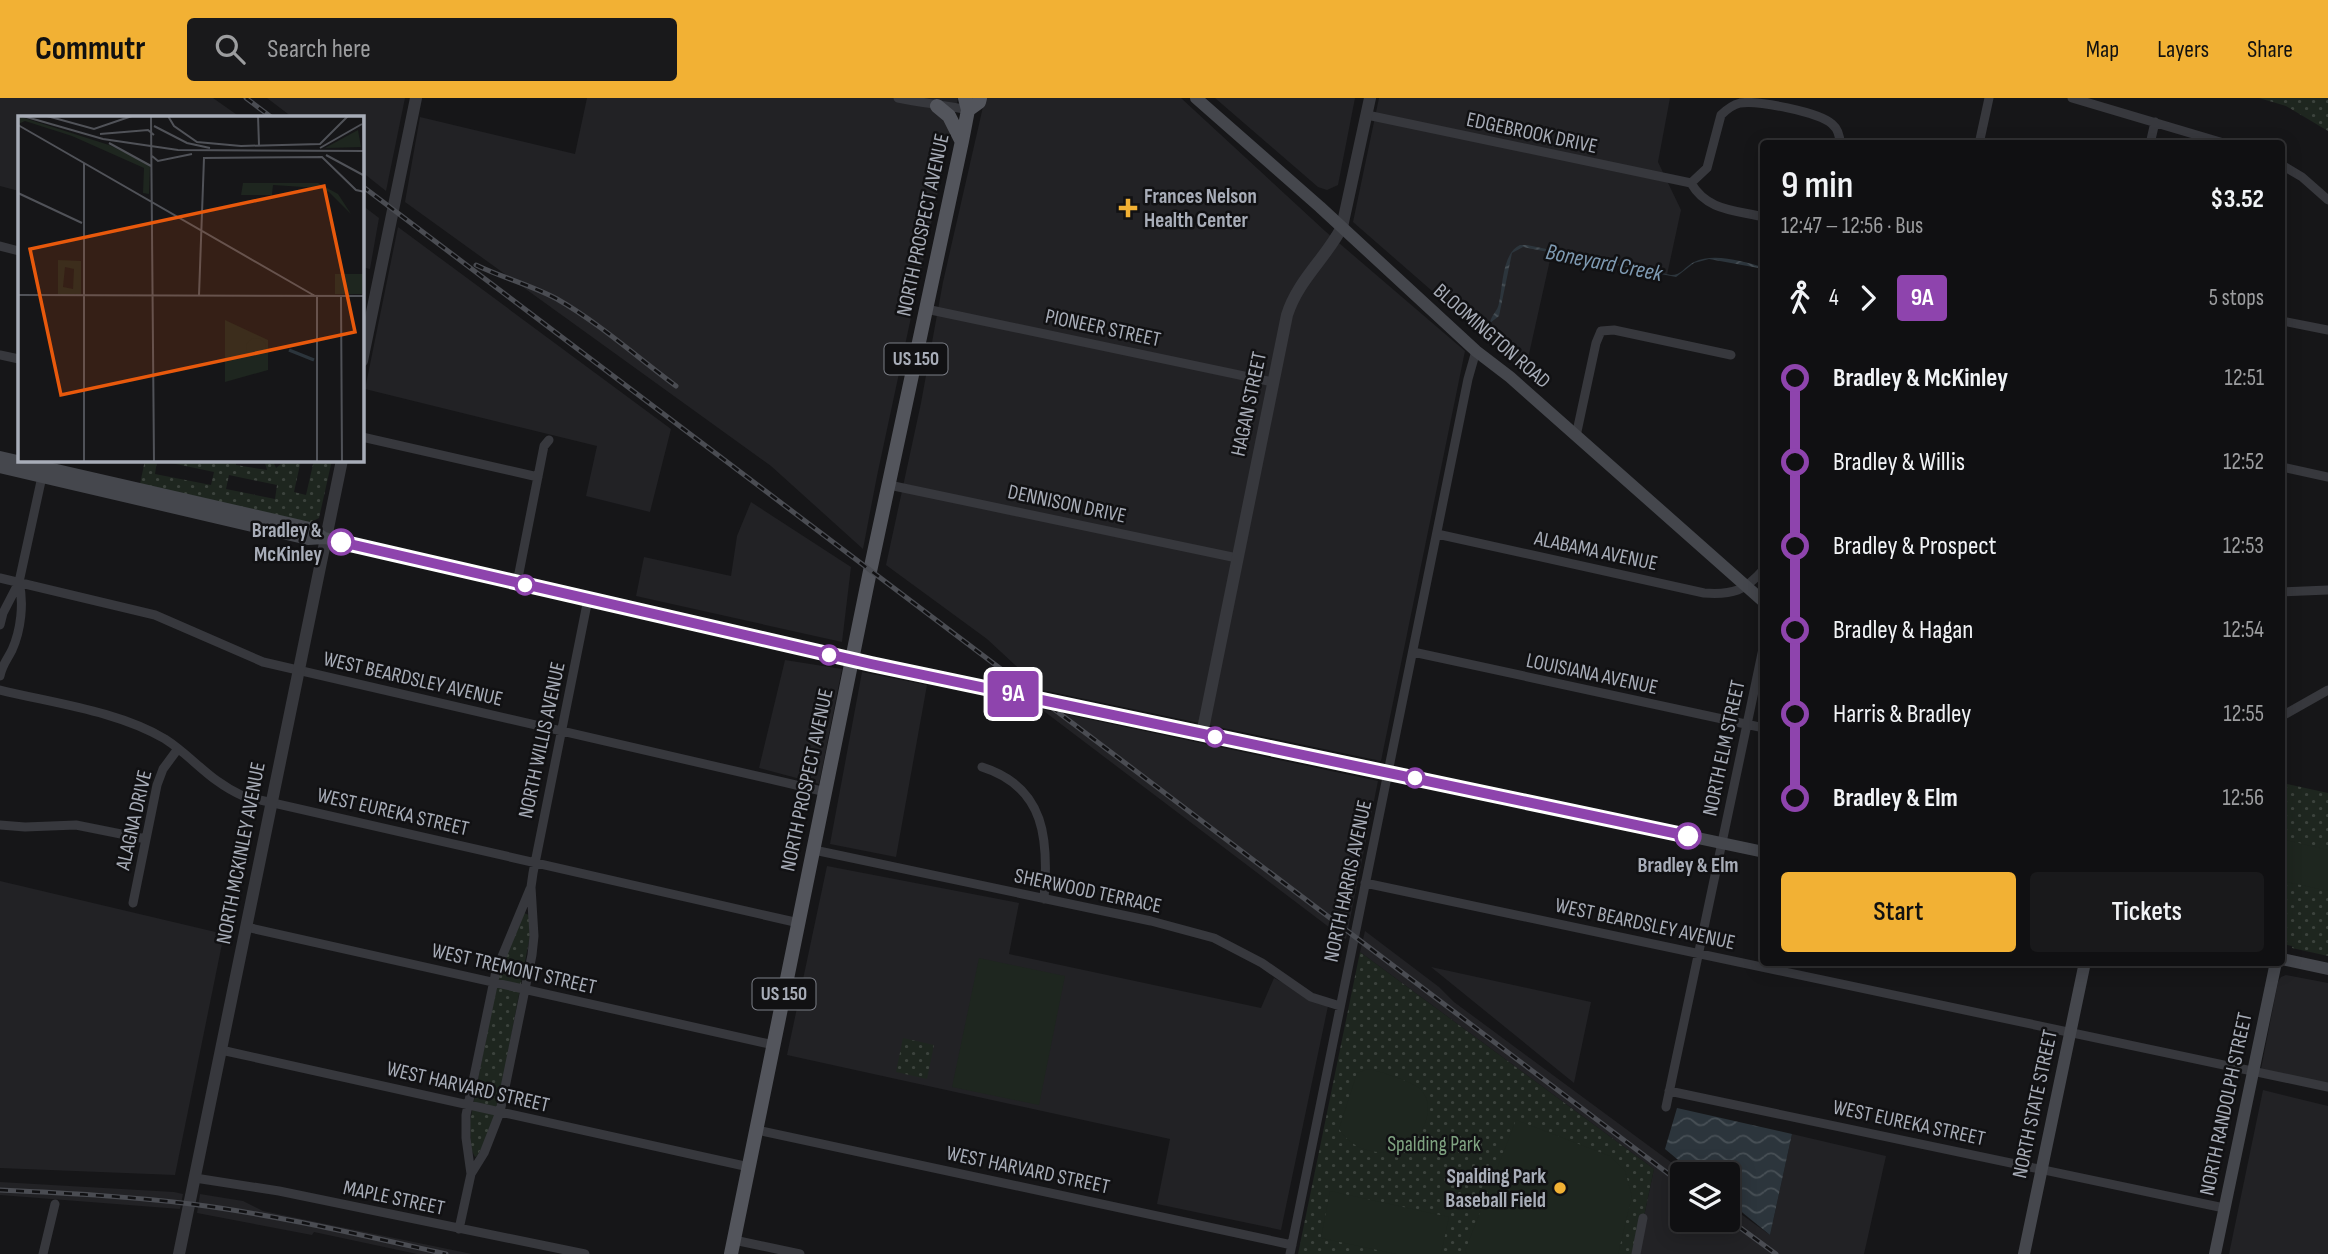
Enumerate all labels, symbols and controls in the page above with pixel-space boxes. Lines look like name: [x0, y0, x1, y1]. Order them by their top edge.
search box: [187, 18, 677, 81]
text: Commutr: [35, 29, 145, 69]
icon: search: [211, 30, 249, 68]
text: Search here: [267, 34, 371, 65]
text: Map: [2086, 35, 2119, 64]
text: Layers: [2157, 35, 2209, 64]
text: Share: [2247, 35, 2293, 64]
street label: EDGEBROOK DRIVE: [1464, 107, 1600, 159]
inset map: [18, 116, 364, 462]
street label: NORTH PROSPECT AVENUE: [891, 131, 955, 319]
text: 9 min: [1781, 163, 1853, 208]
place label: Frances Nelson Health Center: [1144, 184, 1257, 233]
text: $3.52: [2210, 184, 2264, 215]
marker: Frances Nelson Health Center: [1118, 198, 1138, 218]
text: 12:47 – 12:56 · Bus: [1781, 212, 1923, 240]
water label: Boneyard Creek: [1543, 238, 1666, 288]
street label: BLOOMINGTON ROAD: [1428, 278, 1556, 394]
icon: walk: [1781, 279, 1819, 317]
icon: forward: [1849, 279, 1887, 317]
text: 9A: [1911, 283, 1933, 312]
text: 4: [1829, 284, 1839, 312]
text: 5 stops: [2209, 284, 2264, 312]
street label: PIONEER STREET: [1043, 304, 1163, 353]
road number: US 150: [884, 344, 948, 374]
street label: HAGAN STREET: [1226, 349, 1272, 458]
text: Bradley & McKinley: [1833, 363, 2008, 394]
text: 12:51: [2225, 364, 2264, 392]
text: Bradley & Willis: [1833, 447, 1965, 478]
text: 12:52: [2223, 448, 2264, 476]
street label: DENNISON DRIVE: [1006, 479, 1128, 529]
place label: Bradley & McKinley: [252, 518, 322, 567]
street label: ALABAMA AVENUE: [1531, 526, 1660, 576]
marker: Bradley & McKinley: [328, 529, 354, 555]
text: Bradley & Prospect: [1833, 531, 1997, 562]
text: 12:53: [2223, 532, 2264, 560]
unlabelled marker: [515, 575, 535, 595]
text: Bradley & Hagan: [1833, 615, 1973, 646]
text: 12:54: [2223, 616, 2264, 644]
unlabelled marker: [819, 645, 839, 665]
street label: WEST BEARDSLEY AVENUE: [321, 646, 505, 712]
street label: LOUISIANA AVENUE: [1524, 648, 1660, 700]
street label: NORTH WILLIS AVENUE: [513, 660, 571, 820]
line badge: 9A: [982, 671, 1044, 717]
street label: NORTH ELM STREET: [1697, 677, 1751, 818]
text: 9A: [1002, 679, 1024, 708]
street label: NORTH PROSPECT AVENUE: [775, 686, 839, 874]
text: Harris & Bradley: [1833, 699, 1971, 730]
text: 12:55: [2223, 700, 2264, 728]
unlabelled marker: [1205, 727, 1225, 747]
street label: NORTH MCKINLEY AVENUE: [211, 760, 271, 946]
street label: ALAGNA DRIVE: [110, 768, 158, 873]
unlabelled marker: [1405, 768, 1425, 788]
street label: WEST EUREKA STREET: [315, 782, 472, 842]
text: Bradley & Elm: [1833, 783, 1958, 814]
text: 12:56: [2223, 784, 2264, 812]
street label: NORTH HARRIS AVENUE: [1319, 798, 1377, 964]
marker: Bradley & Elm: [1675, 823, 1701, 849]
place label: Bradley & Elm: [1638, 853, 1738, 878]
street label: SHERWOOD TERRACE: [1012, 863, 1164, 919]
button: Start: [1781, 872, 2016, 952]
button: Tickets: [2030, 872, 2264, 952]
street label: WEST BEARDSLEY AVENUE: [1553, 893, 1737, 955]
street label: WEST TREMONT STREET: [429, 938, 599, 1000]
road number: US 150: [752, 978, 816, 1010]
street label: NORTH RANDOLPH STREET: [2194, 1010, 2258, 1198]
street label: NORTH STATE STREET: [2007, 1027, 2063, 1180]
street label: WEST HARVARD STREET: [384, 1056, 552, 1118]
street label: WEST EUREKA STREET: [1830, 1095, 1988, 1151]
park label: Spalding Park: [1387, 1132, 1481, 1157]
street label: WEST HARVARD STREET: [944, 1140, 1112, 1200]
map controls: [1670, 1162, 1740, 1232]
button: layers: [1670, 1162, 1740, 1232]
place label: Spalding Park Baseball Field: [1445, 1164, 1546, 1213]
street label: MAPLE STREET: [341, 1175, 447, 1221]
marker: Spalding Park Baseball Field: [1552, 1180, 1568, 1196]

